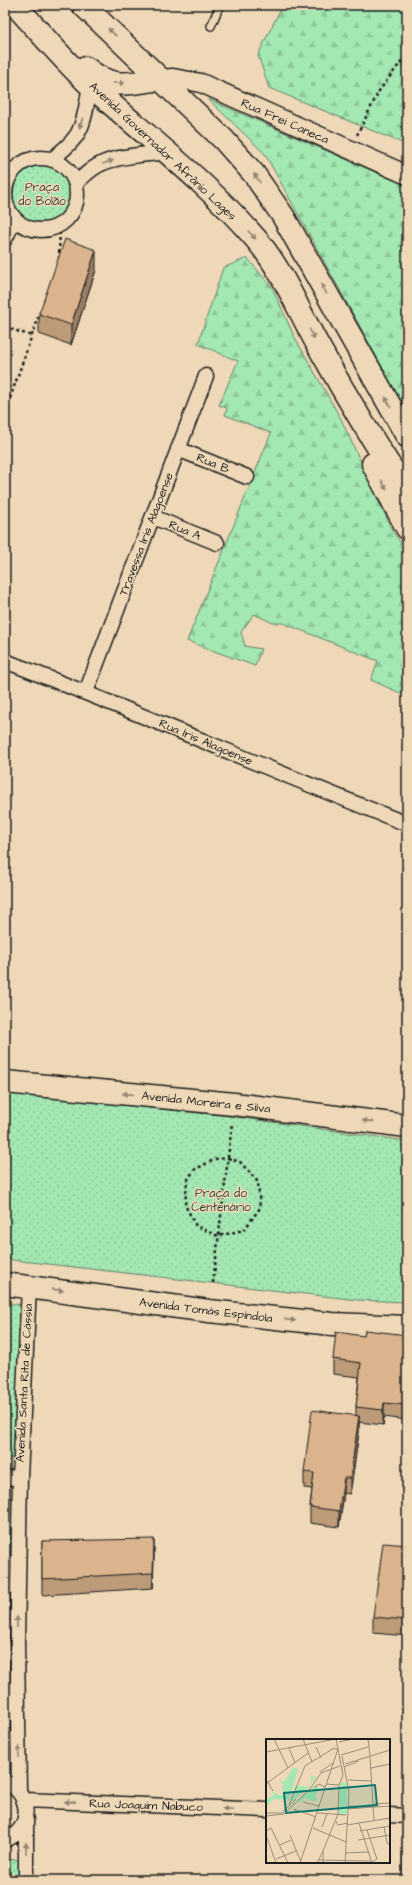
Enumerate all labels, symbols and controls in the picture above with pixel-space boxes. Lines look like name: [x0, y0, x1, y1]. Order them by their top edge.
one-way arrow: [107, 28, 117, 37]
street label: Avenida Governador Afrânio Lages: [84, 78, 240, 225]
one-way arrow: [113, 80, 126, 86]
street label: Rua Frei Caneca: [238, 94, 331, 148]
one-way arrow: [78, 117, 84, 129]
one-way arrow: [102, 158, 114, 164]
one-way arrow: [253, 173, 261, 184]
park label: Praça do Bolão: [18, 179, 66, 210]
one-way arrow: [247, 230, 257, 240]
one-way arrow: [321, 283, 327, 295]
one-way arrow: [309, 328, 315, 340]
one-way arrow: [384, 397, 391, 408]
street label: Rua B: [194, 449, 232, 478]
street label: Travessa Íris Alagoense: [115, 470, 179, 599]
one-way arrow: [381, 479, 387, 490]
street label: Rua A: [166, 516, 204, 545]
street label: Rua Íris Alagoense: [156, 715, 256, 771]
street label: Avenida Moreira e Silva: [141, 1087, 271, 1118]
one-way arrow: [122, 1091, 134, 1097]
one-way arrow: [362, 1118, 374, 1124]
park label: Praça do Centenário: [191, 1185, 251, 1216]
one-way arrow: [52, 1287, 64, 1293]
street label: Avenida Tomás Espíndola: [138, 1294, 274, 1327]
street label: Avenida Santa Rita de Cássia: [12, 1303, 37, 1463]
one-way arrow: [284, 1316, 296, 1323]
one-way arrow: [14, 1616, 21, 1628]
inset map: [266, 1739, 390, 1863]
one-way arrow: [16, 1745, 22, 1758]
street label: Rua Joaquim Nabuco: [89, 1795, 203, 1816]
one-way arrow: [63, 1799, 76, 1805]
one-way arrow: [222, 1805, 234, 1812]
one-way arrow: [23, 1841, 29, 1854]

